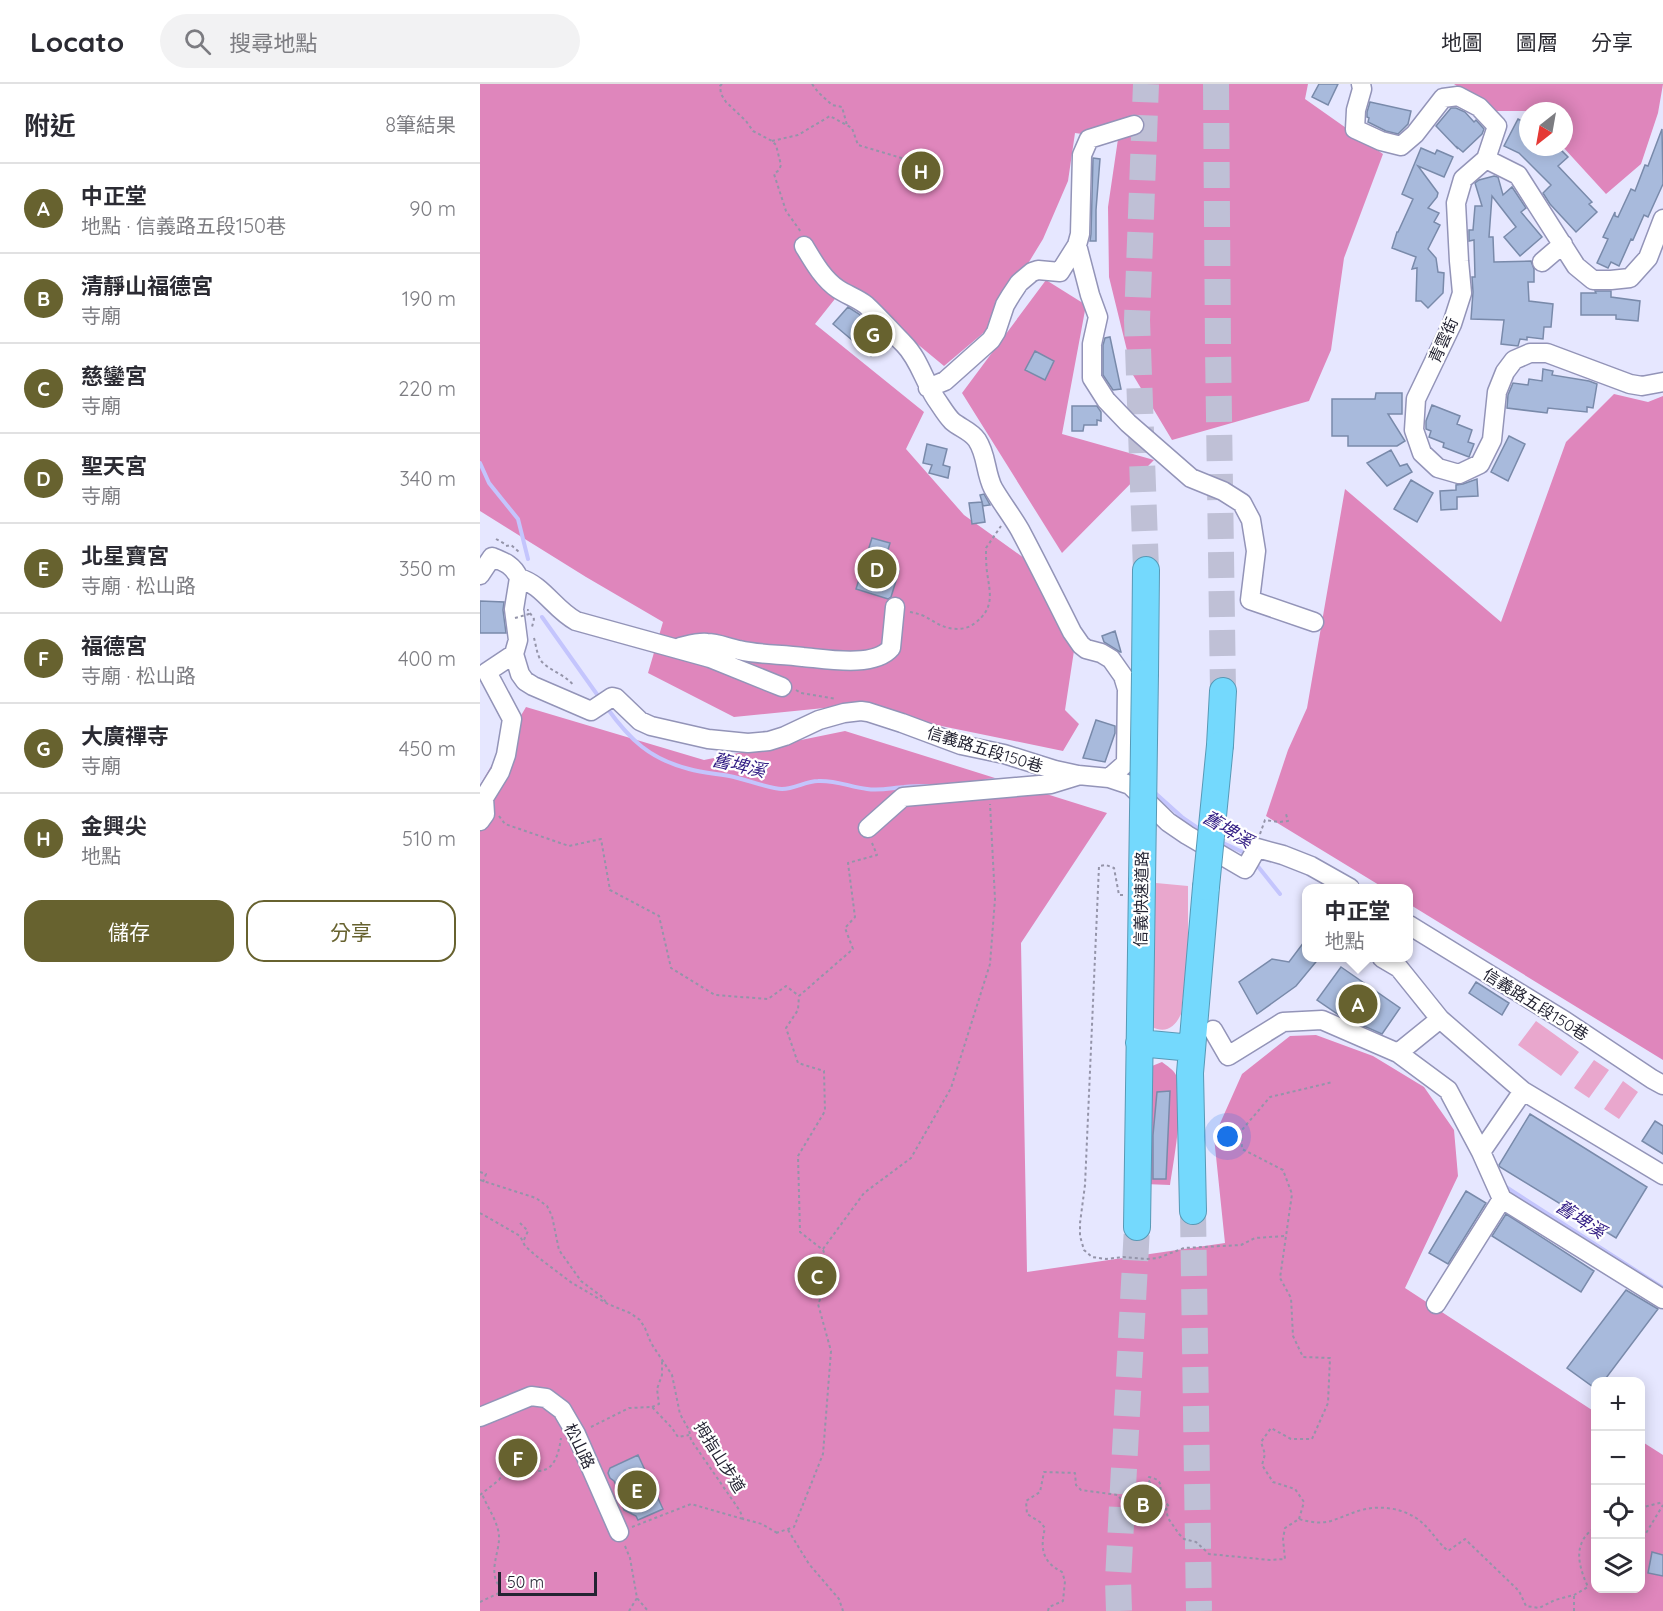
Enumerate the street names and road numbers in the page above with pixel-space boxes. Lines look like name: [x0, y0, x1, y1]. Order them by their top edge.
street label: 青雲街: [1424, 314, 1462, 366]
street label: 信義路五段150巷: [925, 722, 1045, 776]
street label: 信義快速道路: [1130, 851, 1152, 947]
street label: 信義路五段150巷: [1480, 964, 1592, 1044]
street label: 拇指山步道: [690, 1418, 750, 1496]
street label: 松山路: [560, 1420, 600, 1472]

